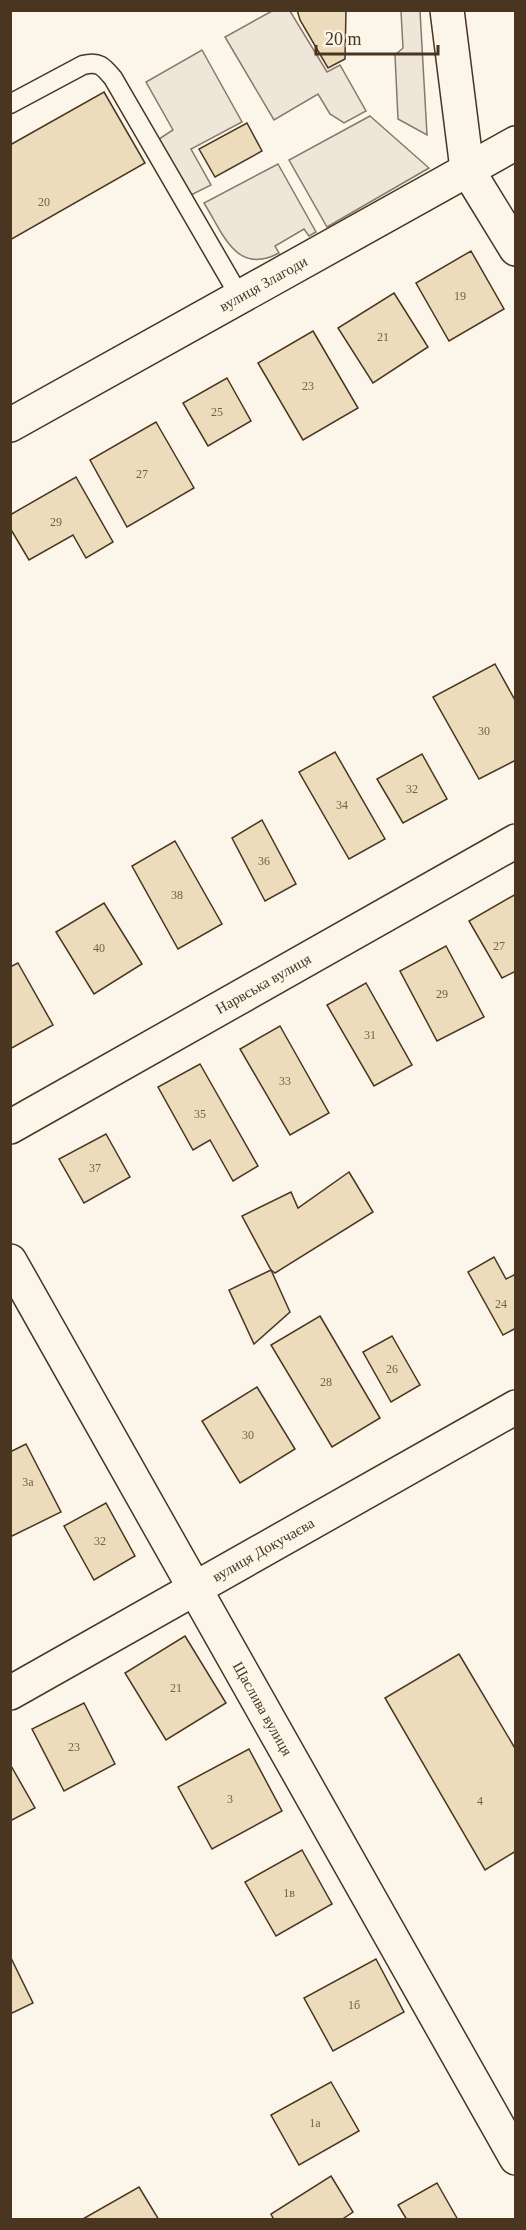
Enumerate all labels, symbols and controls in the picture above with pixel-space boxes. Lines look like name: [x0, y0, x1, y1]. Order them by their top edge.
scale bar: [316, 18, 438, 56]
text: 20 m: [325, 29, 362, 49]
house number: 20: [38, 195, 50, 209]
street label: вулиця Злагоди: [217, 253, 310, 315]
house number: 19: [454, 289, 466, 303]
house number: 21: [377, 330, 389, 344]
house number: 23: [302, 379, 314, 393]
house number: 25: [211, 405, 223, 419]
house number: 27: [136, 467, 148, 481]
house number: 29: [50, 515, 62, 529]
house number: 30: [478, 724, 490, 738]
house number: 32: [406, 782, 418, 796]
house number: 34: [336, 798, 348, 812]
house number: 36: [258, 854, 270, 868]
house number: 38: [171, 888, 183, 902]
house number: 27: [493, 939, 505, 953]
house number: 40: [93, 941, 105, 955]
street label: Нарвська вулиця: [213, 950, 314, 1017]
house number: 29: [436, 987, 448, 1001]
house number: 31: [364, 1028, 376, 1042]
house number: 33: [279, 1074, 291, 1088]
house number: 35: [194, 1107, 206, 1121]
house number: 37: [89, 1161, 101, 1175]
house number: 24: [495, 1297, 507, 1311]
house number: 26: [386, 1362, 398, 1376]
house number: 28: [320, 1375, 332, 1389]
house number: 30: [242, 1428, 254, 1442]
house number: 3а: [22, 1475, 34, 1489]
street label: вулиця Докучаєва: [210, 1515, 317, 1585]
house number: 32: [94, 1534, 106, 1548]
street label: Щаслива вулиця: [230, 1659, 295, 1759]
house number: 21: [170, 1681, 182, 1695]
house number: 23: [68, 1740, 80, 1754]
house number: 3: [227, 1792, 233, 1806]
house number: 4: [477, 1794, 483, 1808]
house number: 1в: [283, 1886, 295, 1900]
house number: 1б: [348, 1998, 360, 2012]
house number: 1а: [309, 2116, 321, 2130]

